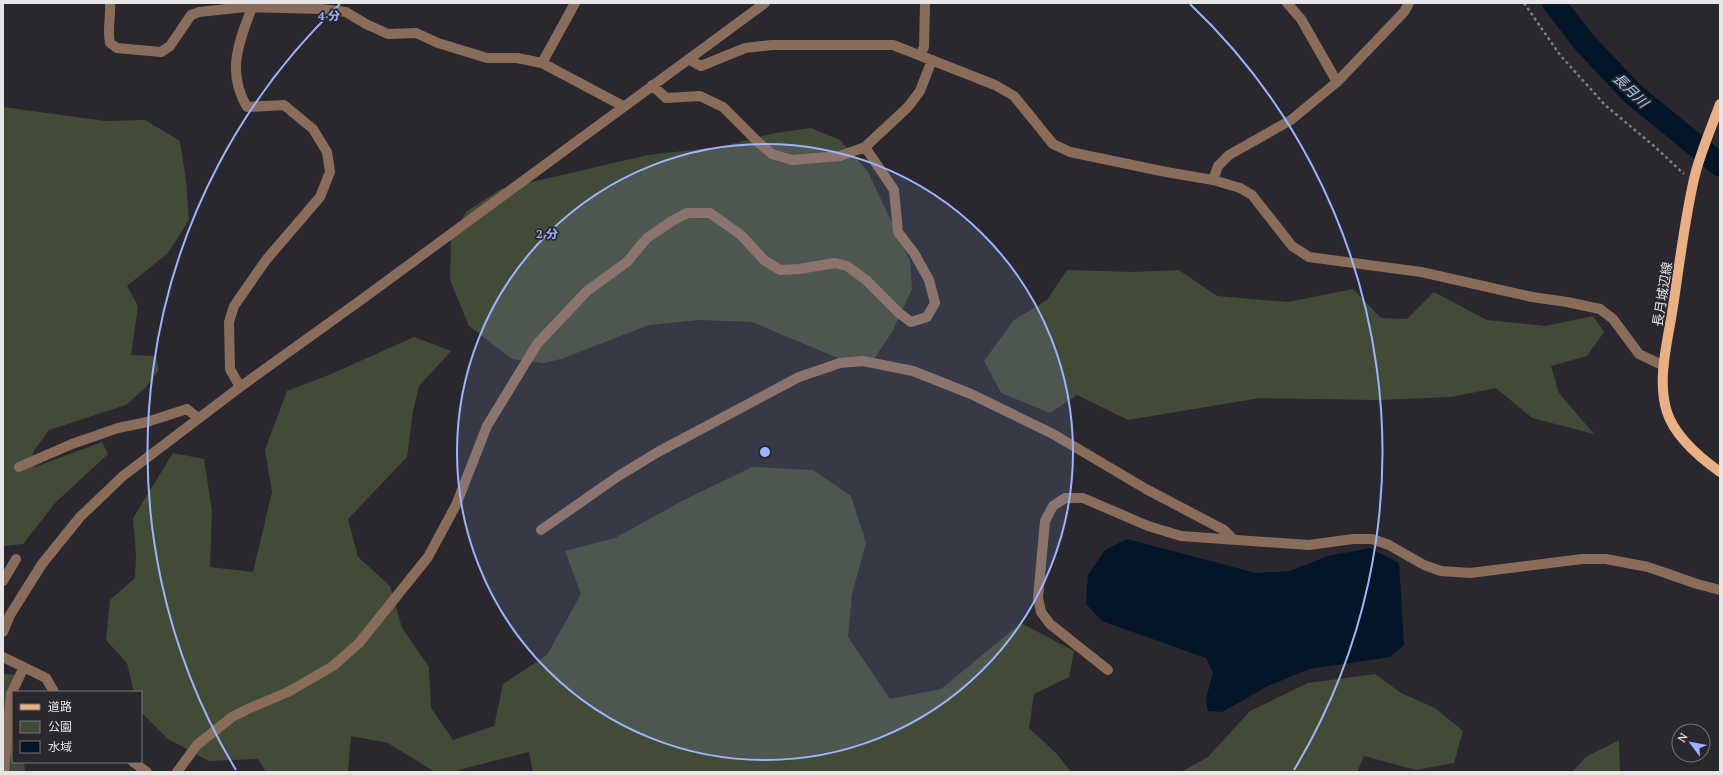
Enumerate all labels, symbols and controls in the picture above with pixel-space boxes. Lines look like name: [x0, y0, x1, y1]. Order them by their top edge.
text: 4 分: [318, 8, 340, 23]
water label: 長月川: [1609, 69, 1654, 113]
text: 2 分: [536, 226, 558, 241]
street label: 長月城辺線: [1648, 260, 1676, 328]
centre of rings: [758, 445, 772, 459]
legend: [12, 691, 142, 763]
text: 道路: [48, 699, 72, 714]
text: 公園: [48, 719, 72, 734]
north arrow: [1671, 723, 1711, 763]
text: N: [1674, 730, 1691, 745]
text: 水域: [48, 739, 72, 754]

